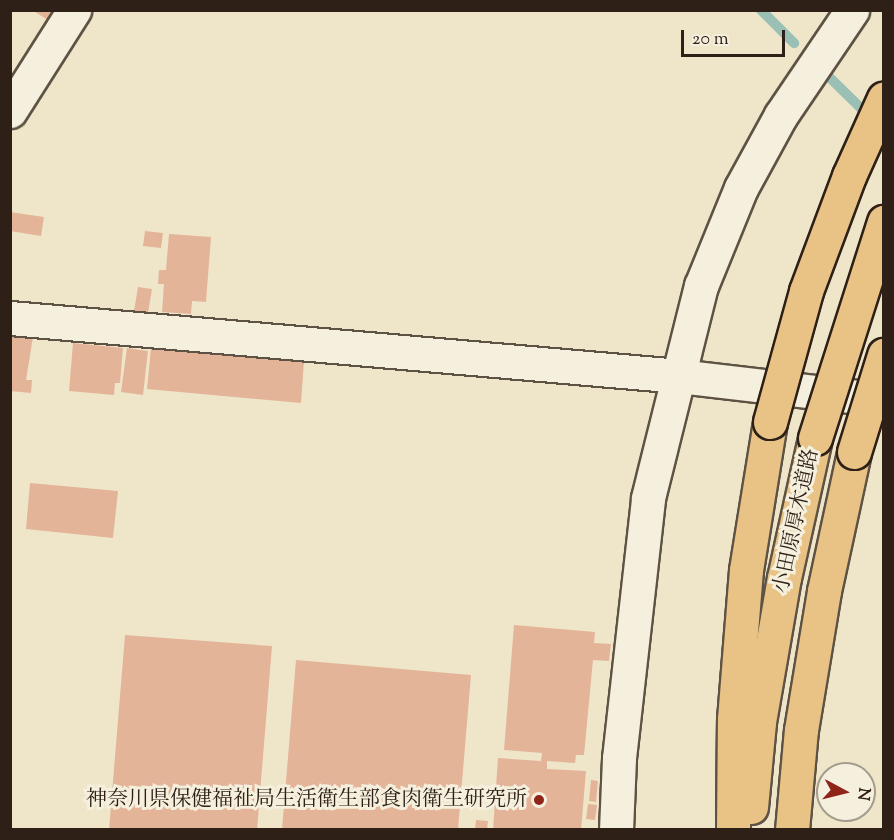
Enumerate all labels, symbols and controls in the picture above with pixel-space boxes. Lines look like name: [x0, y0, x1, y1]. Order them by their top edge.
scale bar: [684, 18, 788, 56]
text: 20 m: [692, 27, 729, 53]
street label: 小田原厚木道路: [769, 446, 825, 596]
north arrow: [816, 762, 876, 822]
text: N: [850, 786, 875, 802]
place label: 神奈川県保健福祉局生活衛生部食肉衛生研究所: [86, 787, 527, 813]
marker: 神奈川県保健福祉局生活衛生部食肉衛生研究所: [532, 793, 546, 807]

